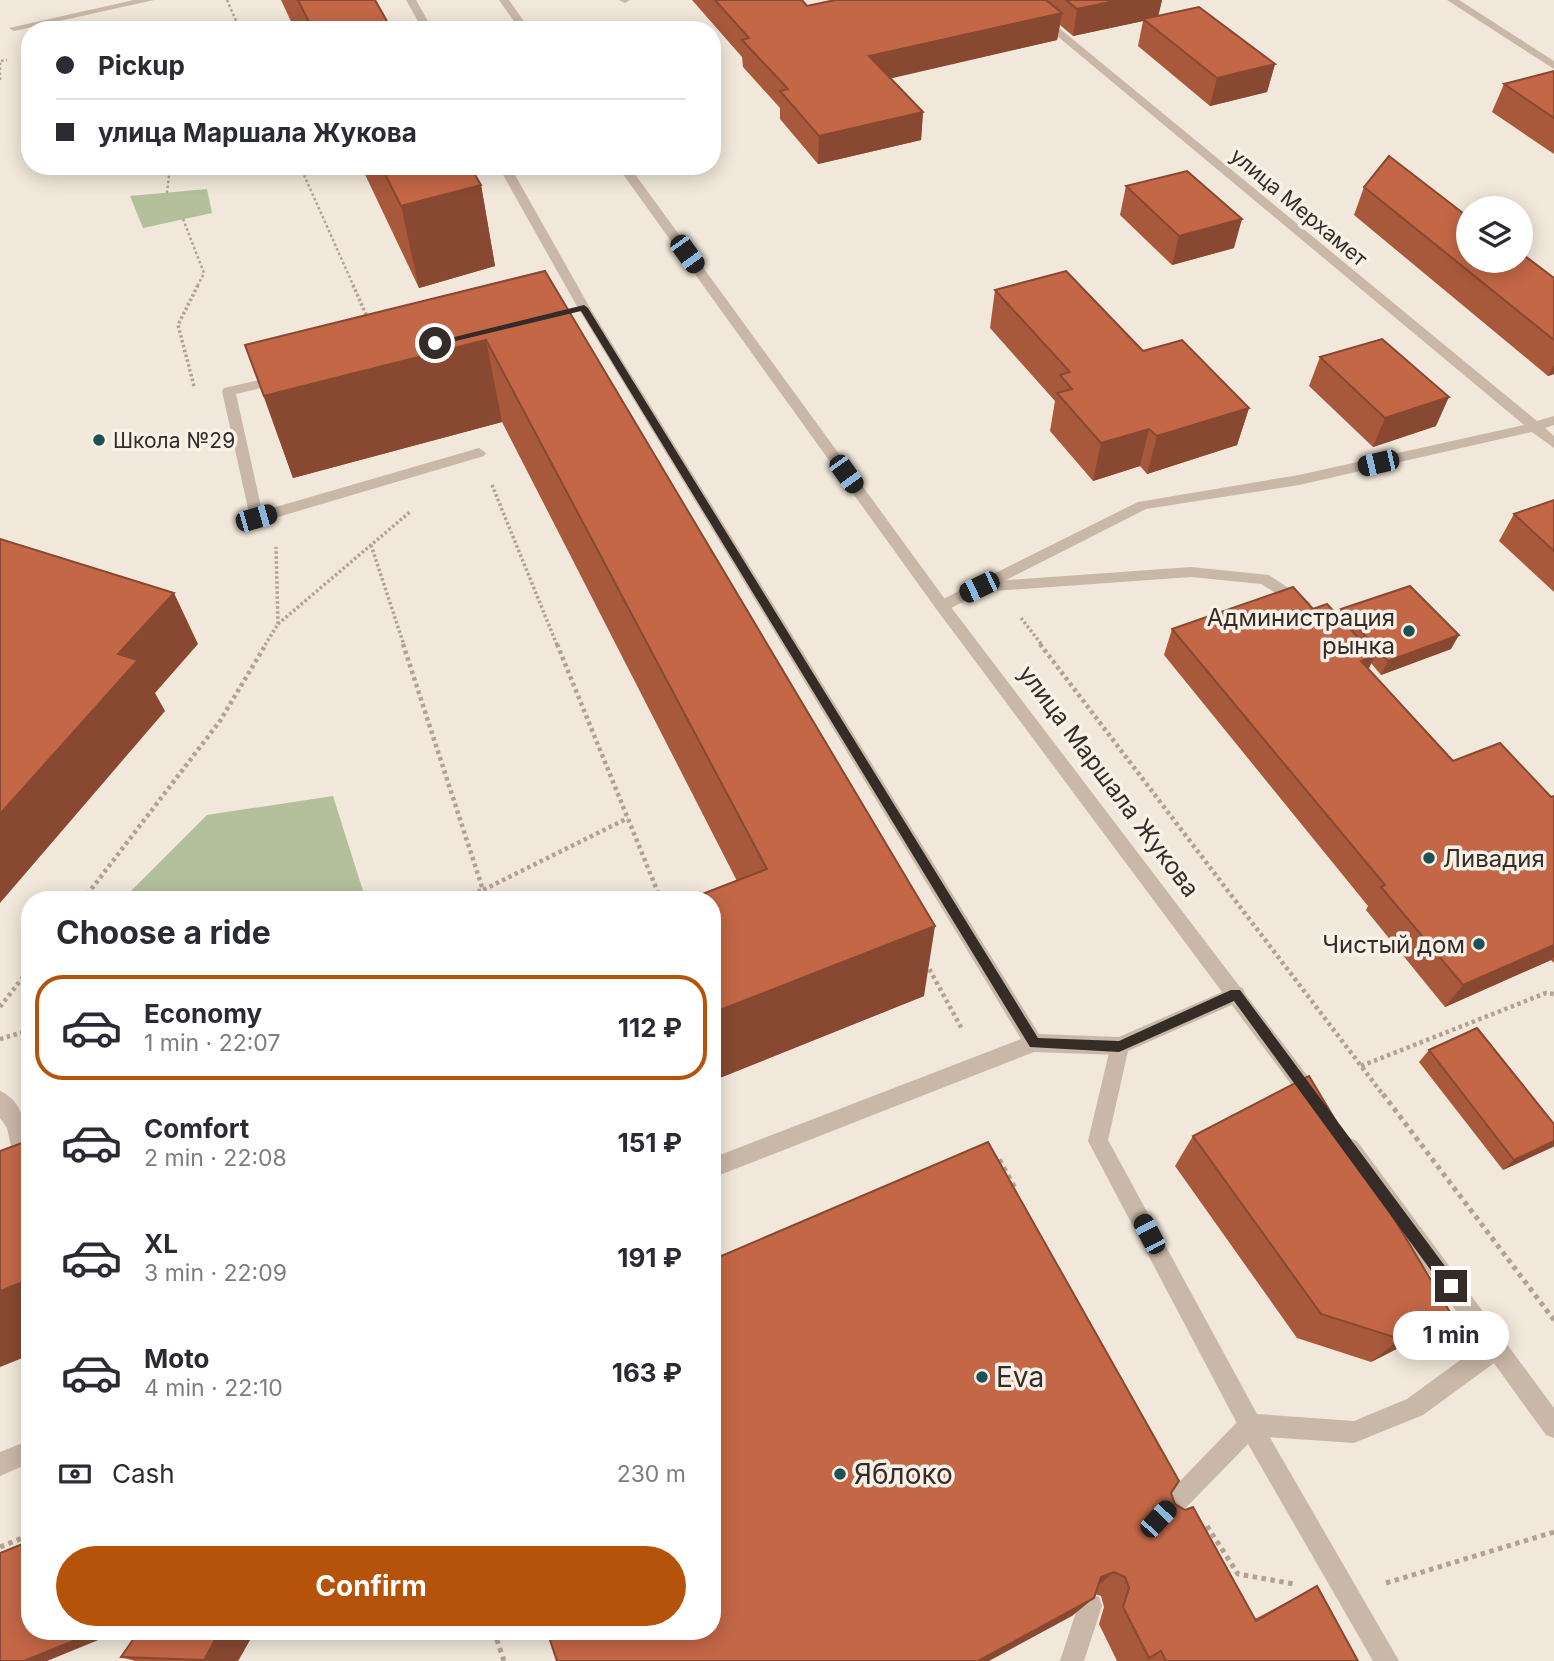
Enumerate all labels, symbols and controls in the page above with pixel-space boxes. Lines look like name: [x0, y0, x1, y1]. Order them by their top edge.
text: Pickup: [98, 50, 185, 81]
text: улица Маршала Жукова: [98, 117, 417, 148]
street label: улица Мерхамет: [1226, 143, 1373, 272]
map controls: [1456, 196, 1533, 273]
button: layers: [1456, 196, 1533, 273]
car: [667, 231, 708, 277]
route start: [419, 327, 451, 359]
place label: Школа №29: [113, 428, 235, 453]
marker: Школа №29: [91, 432, 107, 448]
car: [1356, 448, 1401, 478]
car: [826, 451, 867, 497]
car: [233, 502, 280, 534]
car: [956, 568, 1003, 606]
place label: Администрация рынка: [1207, 603, 1395, 660]
marker: Администрация рынка: [1401, 623, 1417, 639]
street label: улица Маршала Жукова: [1012, 659, 1206, 903]
place label: Ливадия: [1443, 844, 1545, 873]
marker: Ливадия: [1421, 850, 1437, 866]
text: Choose a ride: [56, 913, 271, 952]
place label: Чистый дом: [1322, 930, 1465, 959]
marker: Чистый дом: [1471, 936, 1487, 952]
icon: car: [60, 996, 123, 1059]
text: Economy: [144, 998, 262, 1029]
text: 112 ₽: [618, 1012, 682, 1043]
text: 1 min · 22:07: [144, 1029, 280, 1057]
icon: car: [60, 1111, 123, 1174]
text: Comfort: [144, 1113, 249, 1144]
text: 151 ₽: [618, 1127, 682, 1158]
text: 2 min · 22:08: [144, 1144, 287, 1172]
car: [1130, 1211, 1169, 1257]
icon: car: [60, 1226, 123, 1289]
text: XL: [144, 1228, 178, 1259]
text: 191 ₽: [617, 1242, 682, 1273]
text: 3 min · 22:09: [144, 1259, 287, 1287]
route end: [1435, 1270, 1467, 1302]
callout: 1 min: [1393, 1310, 1509, 1360]
text: 1 min: [1423, 1321, 1479, 1349]
icon: car: [60, 1341, 123, 1404]
text: Moto: [144, 1343, 209, 1374]
text: 163 ₽: [612, 1357, 682, 1388]
place label: Eva: [996, 1360, 1044, 1394]
marker: Eva: [974, 1369, 990, 1385]
text: 4 min · 22:10: [144, 1374, 283, 1402]
icon: cash: [56, 1455, 94, 1493]
place label: Яблоко: [854, 1457, 953, 1491]
text: Cash: [112, 1458, 175, 1489]
text: 230 m: [617, 1460, 686, 1488]
marker: Яблоко: [832, 1466, 848, 1482]
car: [1136, 1496, 1181, 1542]
button: Confirm: [56, 1546, 686, 1626]

